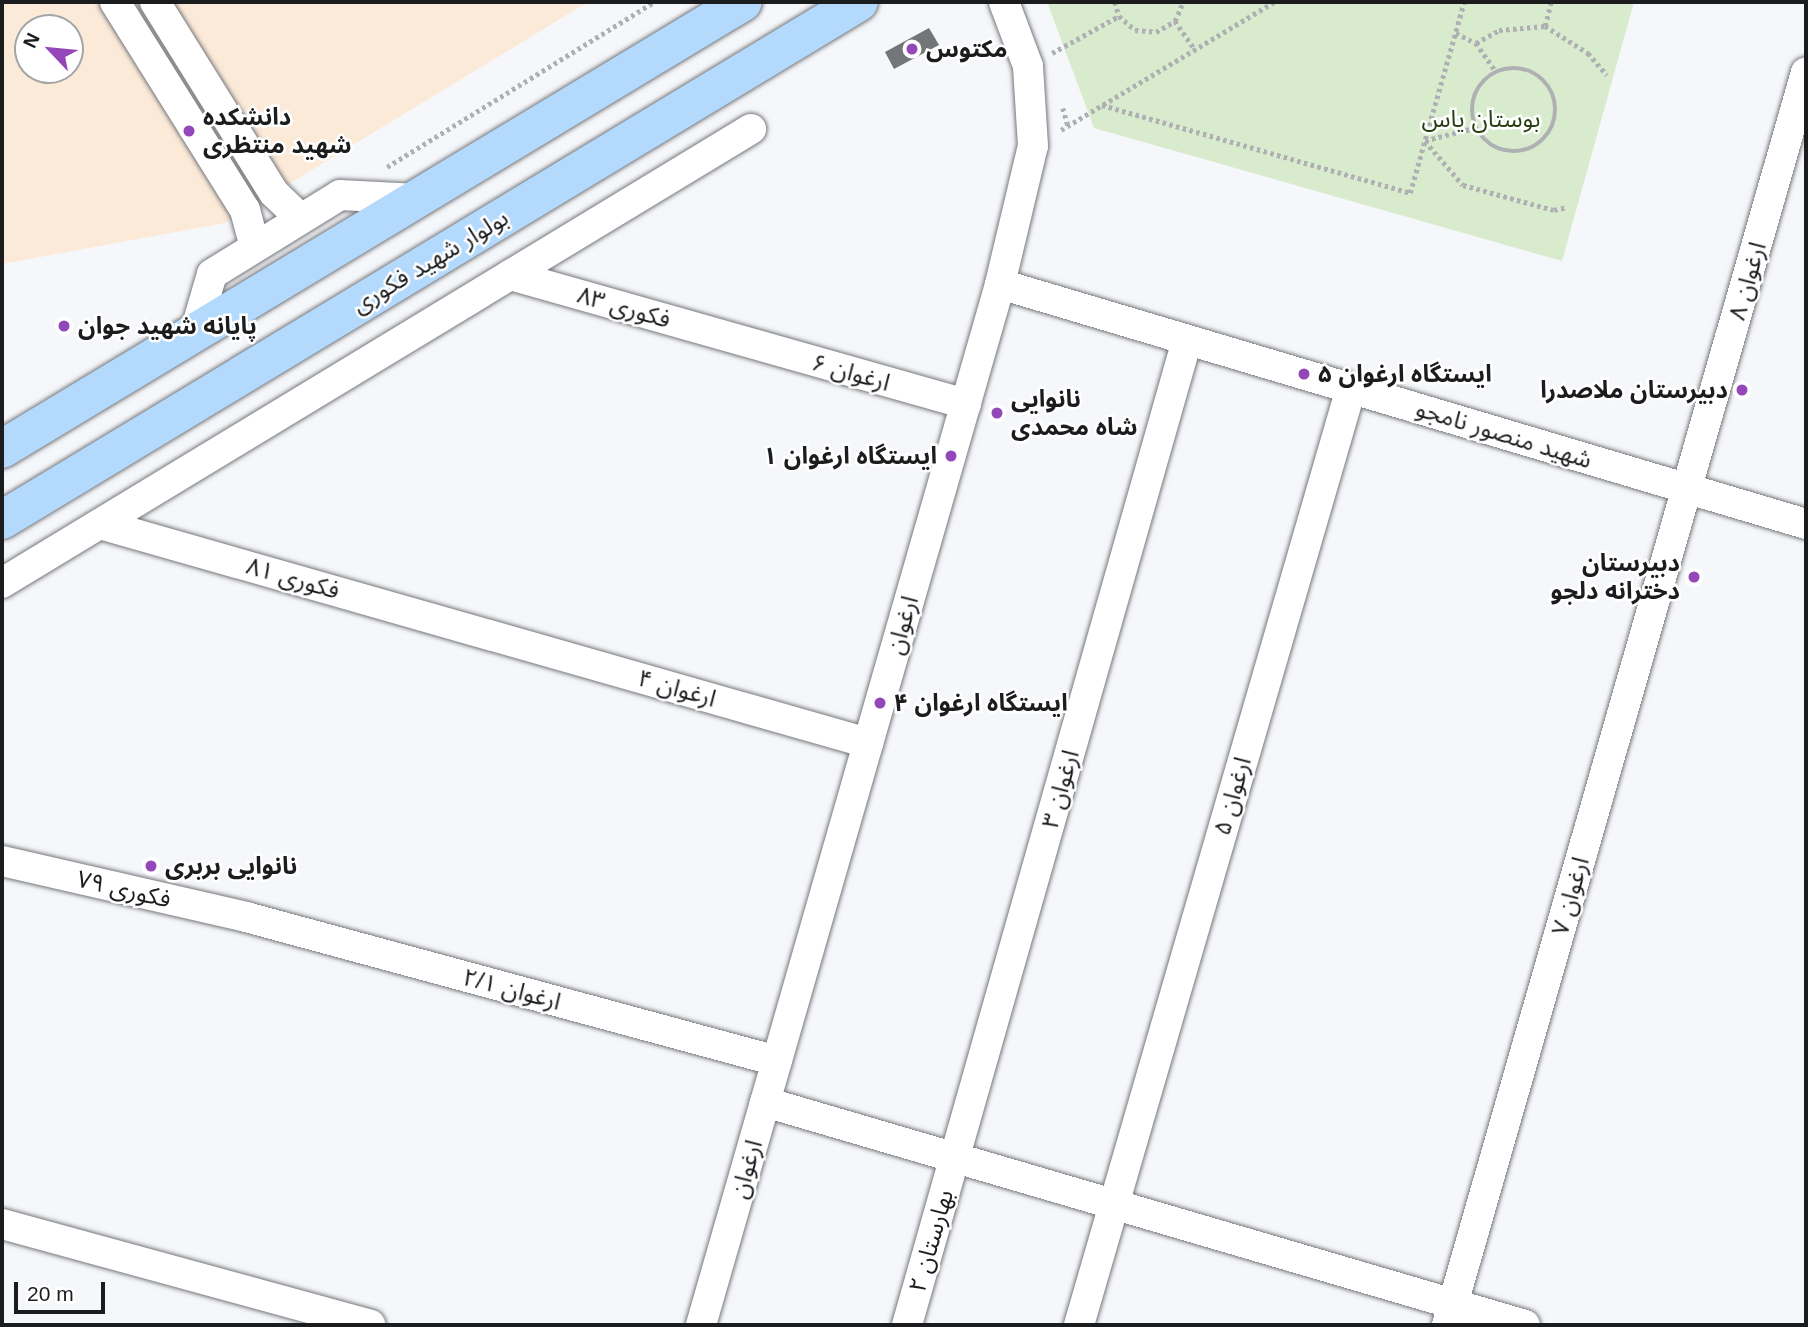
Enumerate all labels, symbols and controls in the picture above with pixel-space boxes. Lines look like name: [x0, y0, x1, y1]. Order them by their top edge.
north arrow: [14, 14, 84, 84]
text: N: [19, 30, 44, 51]
place label: مکتوس: [926, 35, 1007, 63]
marker: مکتوس: [904, 41, 920, 57]
place label: دانشکده شهید منتظری: [203, 103, 351, 159]
park label: بوستان یاس: [1422, 105, 1540, 133]
marker: دانشکده شهید منتظری: [181, 123, 197, 139]
street label: بولوار شهید فکوری: [347, 203, 513, 319]
street label: ارغوان ۸: [1722, 239, 1772, 323]
street label: فکوری ۸۳: [574, 280, 674, 334]
place label: پایانه شهید جوان: [78, 312, 257, 340]
marker: پایانه شهید جوان: [56, 318, 72, 334]
street label: ارغوان ۶: [809, 347, 893, 397]
place label: ایستگاه ارغوان ۵: [1318, 360, 1492, 388]
marker: ایستگاه ارغوان ۵: [1296, 366, 1312, 382]
place label: دبیرستان ملاصدرا: [1540, 376, 1728, 404]
marker: دبیرستان ملاصدرا: [1734, 382, 1750, 398]
place label: نانوایی شاه محمدی: [1011, 385, 1137, 441]
street label: شهید منصور نامجو: [1413, 394, 1595, 474]
marker: نانوایی شاه محمدی: [989, 405, 1005, 421]
place label: ایستگاه ارغوان ۱: [763, 442, 937, 470]
marker: ایستگاه ارغوان ۱: [943, 448, 959, 464]
place label: دبیرستان دخترانه دلجو: [1551, 549, 1680, 605]
street label: فکوری ۸۱: [243, 551, 343, 605]
marker: دبیرستان دخترانه دلجو: [1686, 569, 1702, 585]
street label: ارغوان: [880, 592, 924, 658]
street label: ارغوان ۴: [635, 663, 719, 713]
place label: ایستگاه ارغوان ۴: [894, 689, 1068, 717]
marker: ایستگاه ارغوان ۴: [872, 695, 888, 711]
street label: ارغوان ۳: [1035, 747, 1085, 831]
street label: ارغوان ۵: [1207, 754, 1257, 838]
place label: نانوایی بربری: [165, 852, 297, 880]
street label: ارغوان ۷: [1545, 854, 1595, 938]
marker: نانوایی بربری: [143, 858, 159, 874]
street label: فکوری ۷۹: [74, 864, 174, 914]
street label: ارغوان ۲/۱: [460, 962, 564, 1016]
street label: ارغوان: [724, 1136, 768, 1202]
street label: بهارستان ۲: [903, 1186, 959, 1296]
scale bar: [18, 1268, 108, 1312]
text: 20 m: [27, 1282, 74, 1305]

